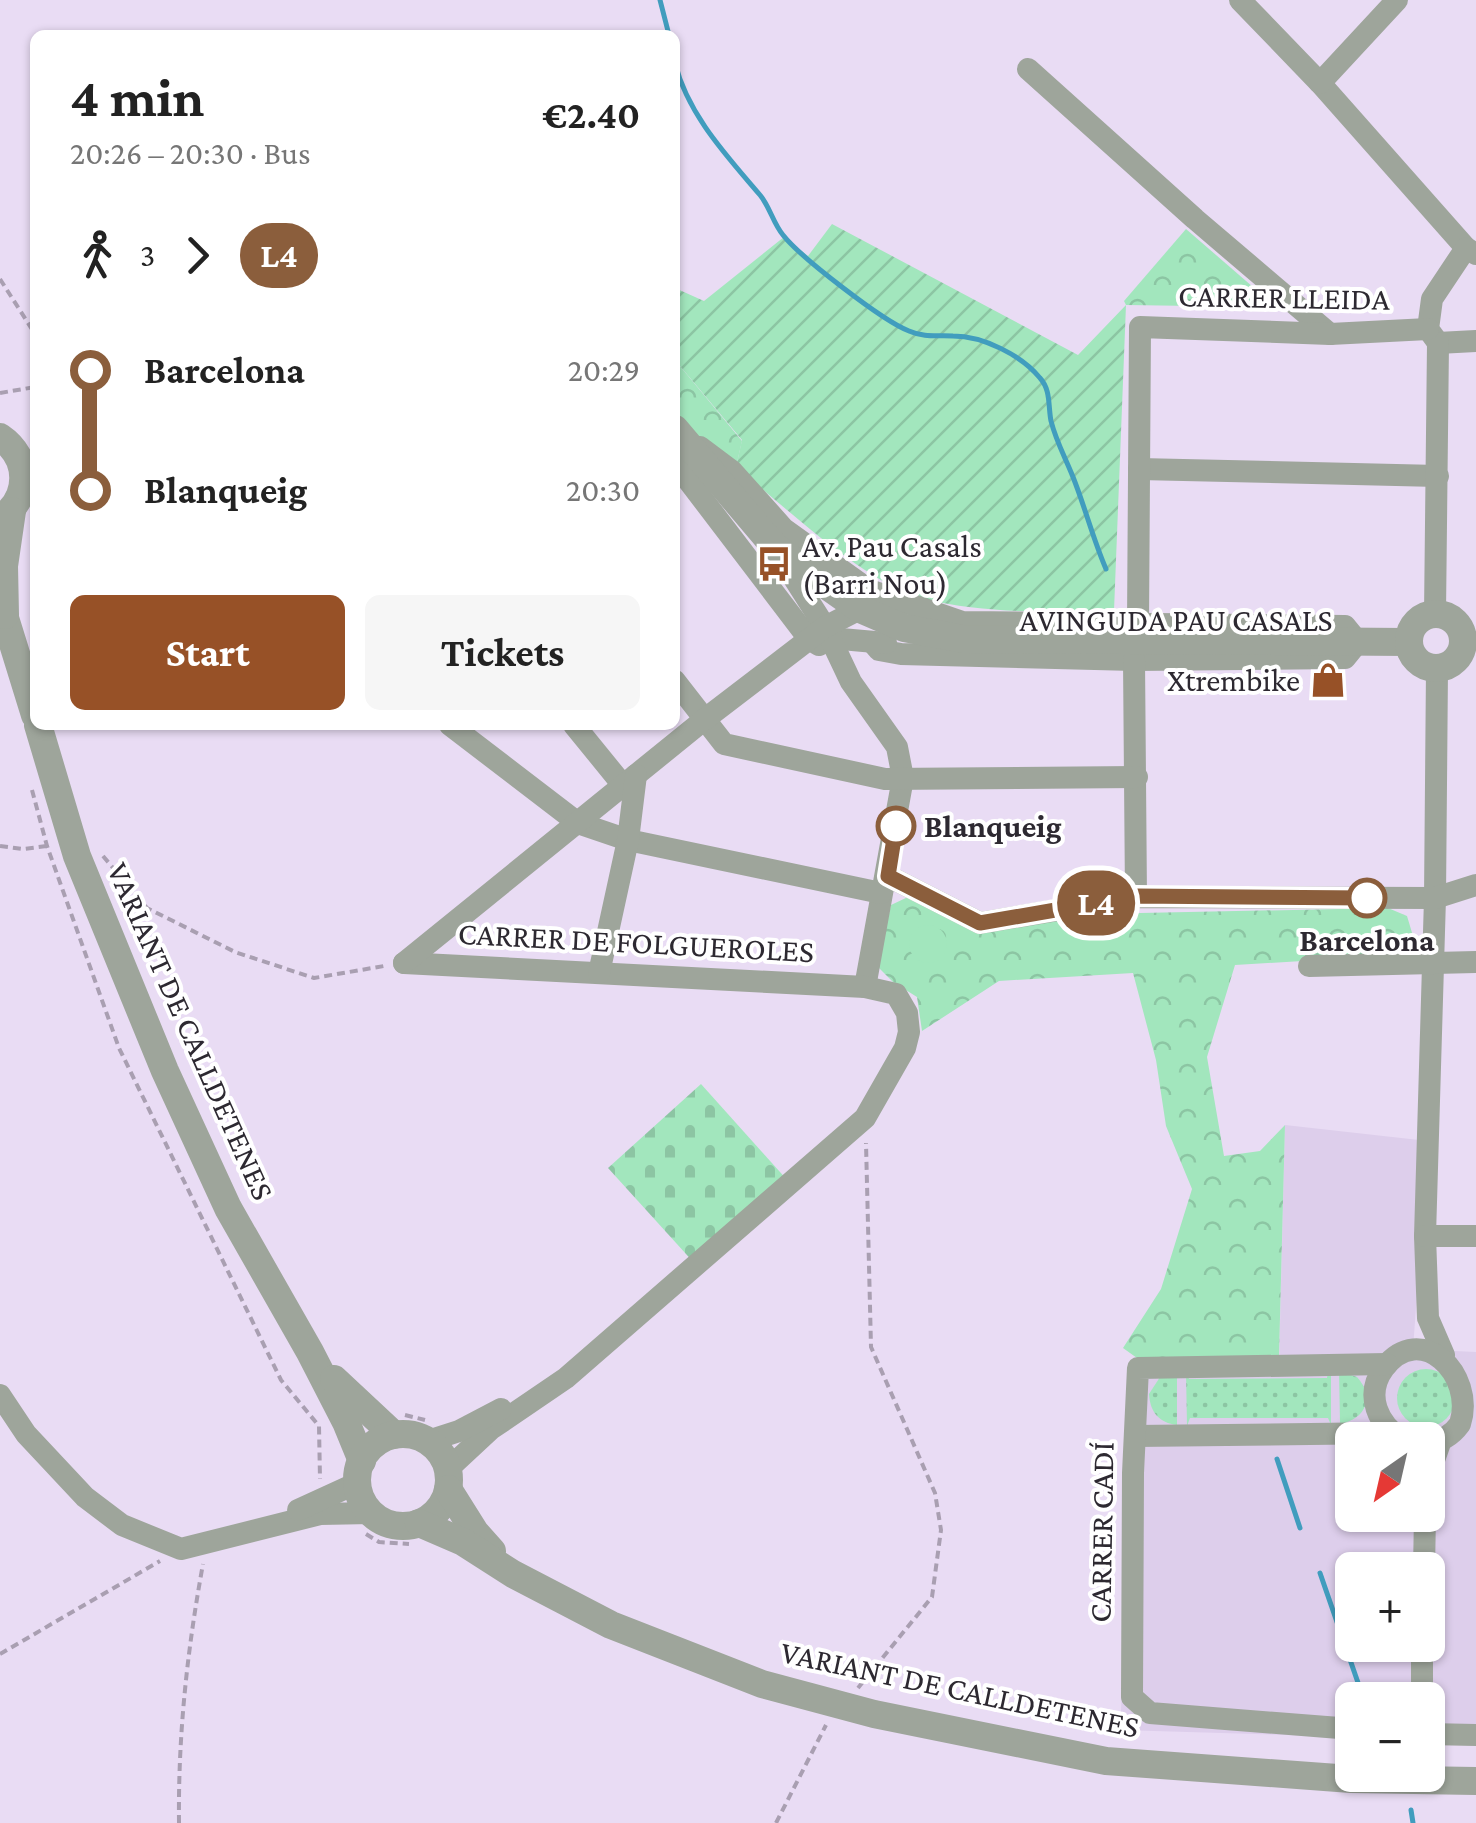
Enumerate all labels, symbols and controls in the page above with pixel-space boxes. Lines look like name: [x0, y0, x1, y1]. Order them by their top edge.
text: 4 min: [70, 67, 204, 128]
text: €2.40: [542, 94, 640, 136]
text: 20:26 – 20:30 · Bus: [70, 135, 310, 171]
icon: walk: [70, 228, 125, 283]
icon: forward: [170, 228, 225, 283]
text: L4: [260, 236, 298, 275]
text: 3: [140, 237, 155, 273]
street label: CARRER LLEIDA: [1178, 277, 1391, 317]
text: Barcelona: [144, 349, 305, 391]
text: 20:29: [568, 352, 640, 388]
text: Blanqueig: [144, 469, 308, 511]
text: 20:30: [566, 472, 640, 508]
place label: Av. Pau Casals (Barri Nou): [802, 528, 982, 602]
bus stop icon: Av. Pau Casals (Barri Nou): [755, 545, 793, 583]
button: Start: [70, 595, 345, 710]
button: Tickets: [365, 595, 640, 710]
street label: AVINGUDA PAU CASALS: [1019, 602, 1333, 638]
shop icon: Xtrembike: [1309, 661, 1347, 699]
place label: Xtrembike: [1167, 662, 1300, 698]
marker: Blanqueig: [877, 807, 915, 845]
place label: Blanqueig: [924, 808, 1062, 844]
street label: VARIANT DE CALLDETENES: [100, 857, 282, 1205]
line badge: L4: [1051, 870, 1141, 936]
marker: Barcelona: [1348, 879, 1386, 917]
text: L4: [1077, 884, 1115, 923]
street label: CARRER DE FOLGUEROLES: [457, 915, 815, 969]
place label: Barcelona: [1299, 922, 1435, 958]
north arrow: [1335, 1422, 1445, 1532]
map controls: [1335, 1422, 1445, 1792]
street label: CARRER CADÍ: [1081, 1441, 1121, 1623]
button: +: [1335, 1552, 1445, 1662]
street label: VARIANT DE CALLDETENES: [777, 1633, 1143, 1745]
button: −: [1335, 1682, 1445, 1792]

